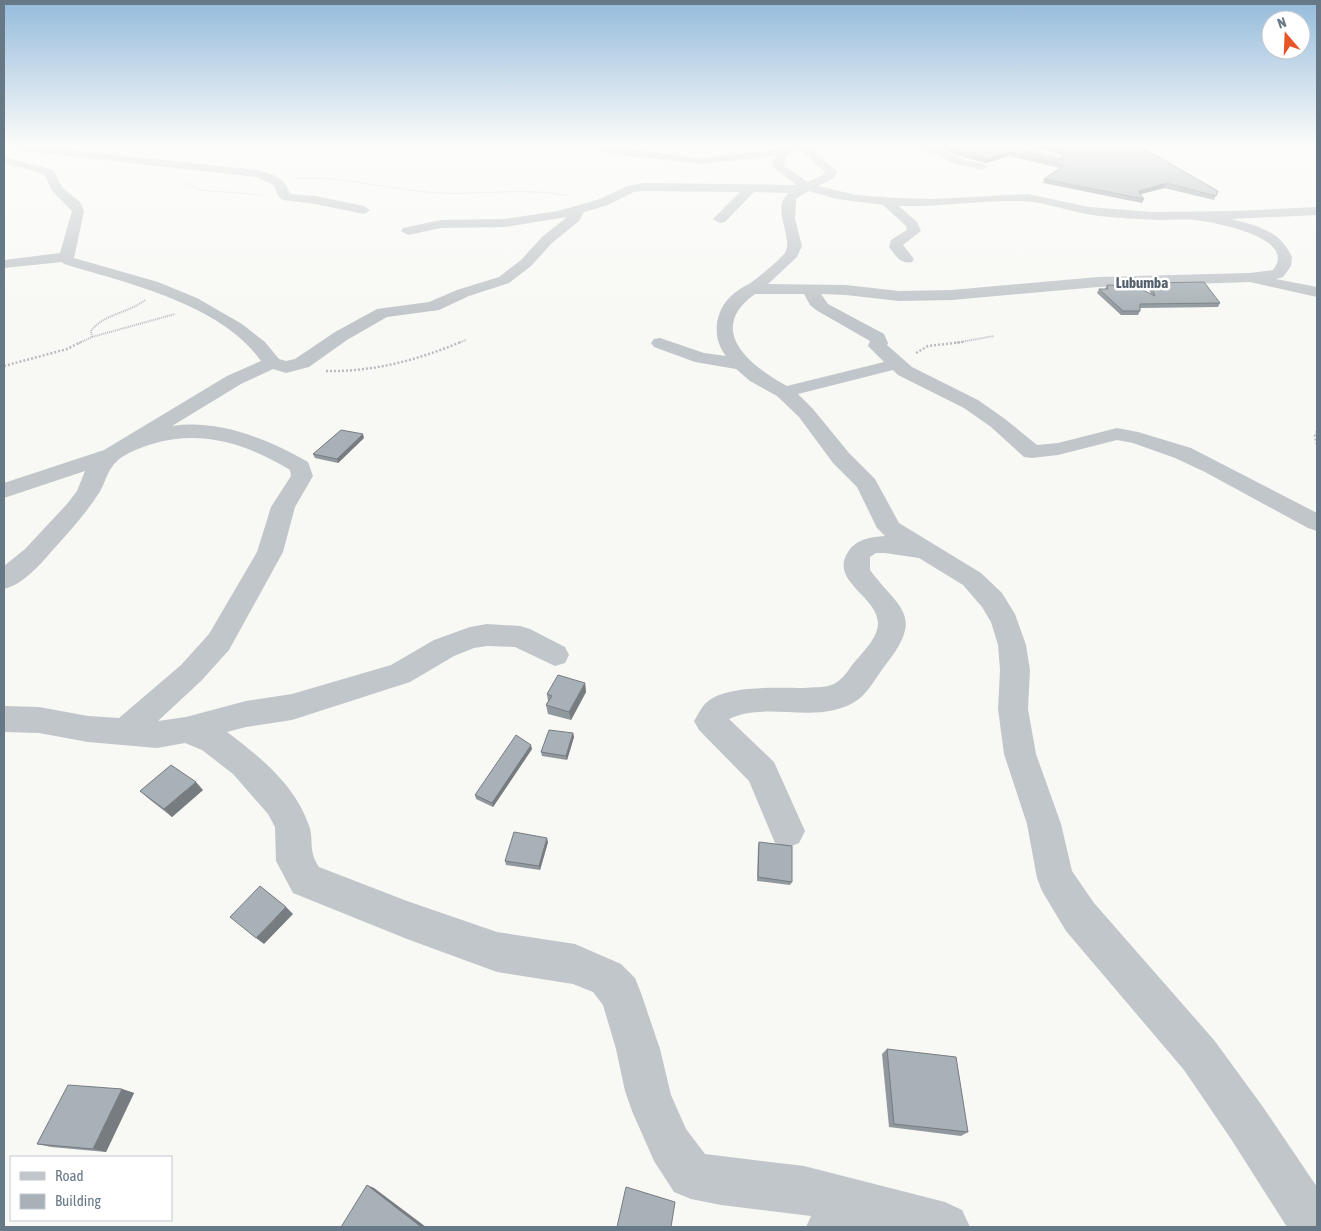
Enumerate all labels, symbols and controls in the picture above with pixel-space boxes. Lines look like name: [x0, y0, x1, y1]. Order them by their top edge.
north arrow: [1261, 10, 1311, 60]
text: N: [1275, 14, 1288, 32]
district label: Lubumba: [1116, 274, 1168, 291]
legend: [10, 1156, 172, 1221]
text: Road: [55, 1167, 84, 1184]
text: Building: [55, 1192, 101, 1209]

